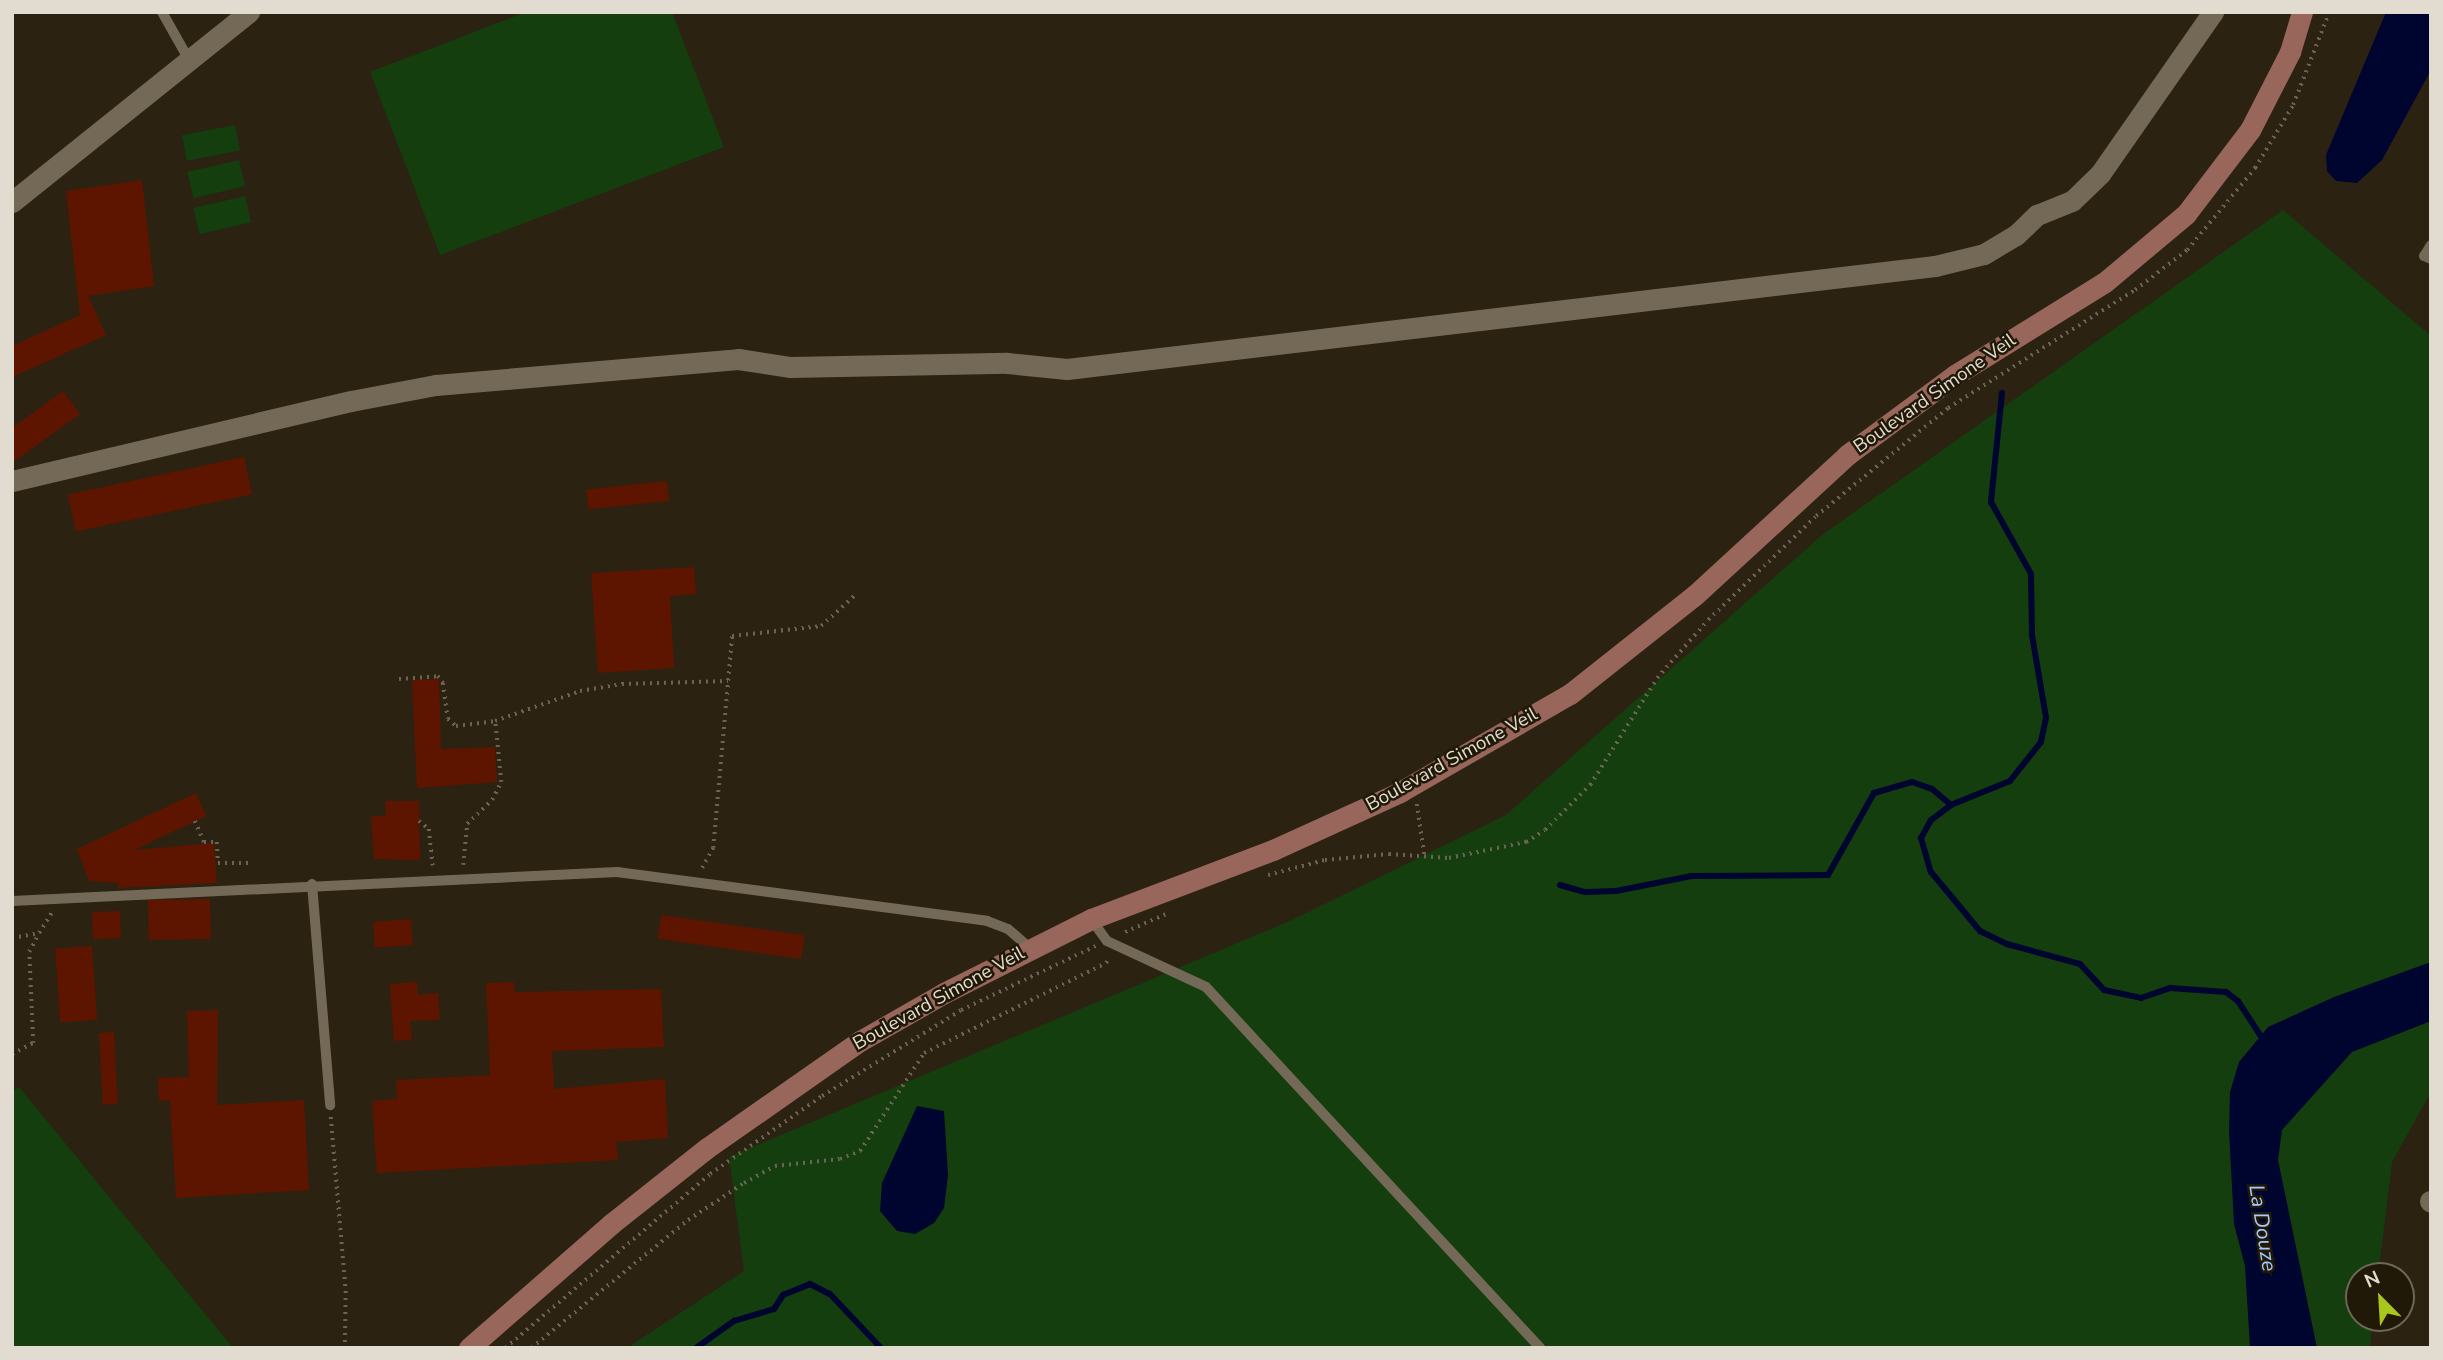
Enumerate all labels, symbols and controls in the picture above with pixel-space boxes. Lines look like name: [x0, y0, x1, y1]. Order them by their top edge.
street label: Boulevard Simone Veil: [1850, 329, 2020, 459]
street label: Boulevard Simone Veil: [1362, 703, 1542, 817]
street label: Boulevard Simone Veil: [849, 942, 1029, 1056]
water label: La Douze: [2244, 1183, 2282, 1273]
north arrow: [2345, 1262, 2415, 1332]
text: N: [2360, 1265, 2384, 1294]

